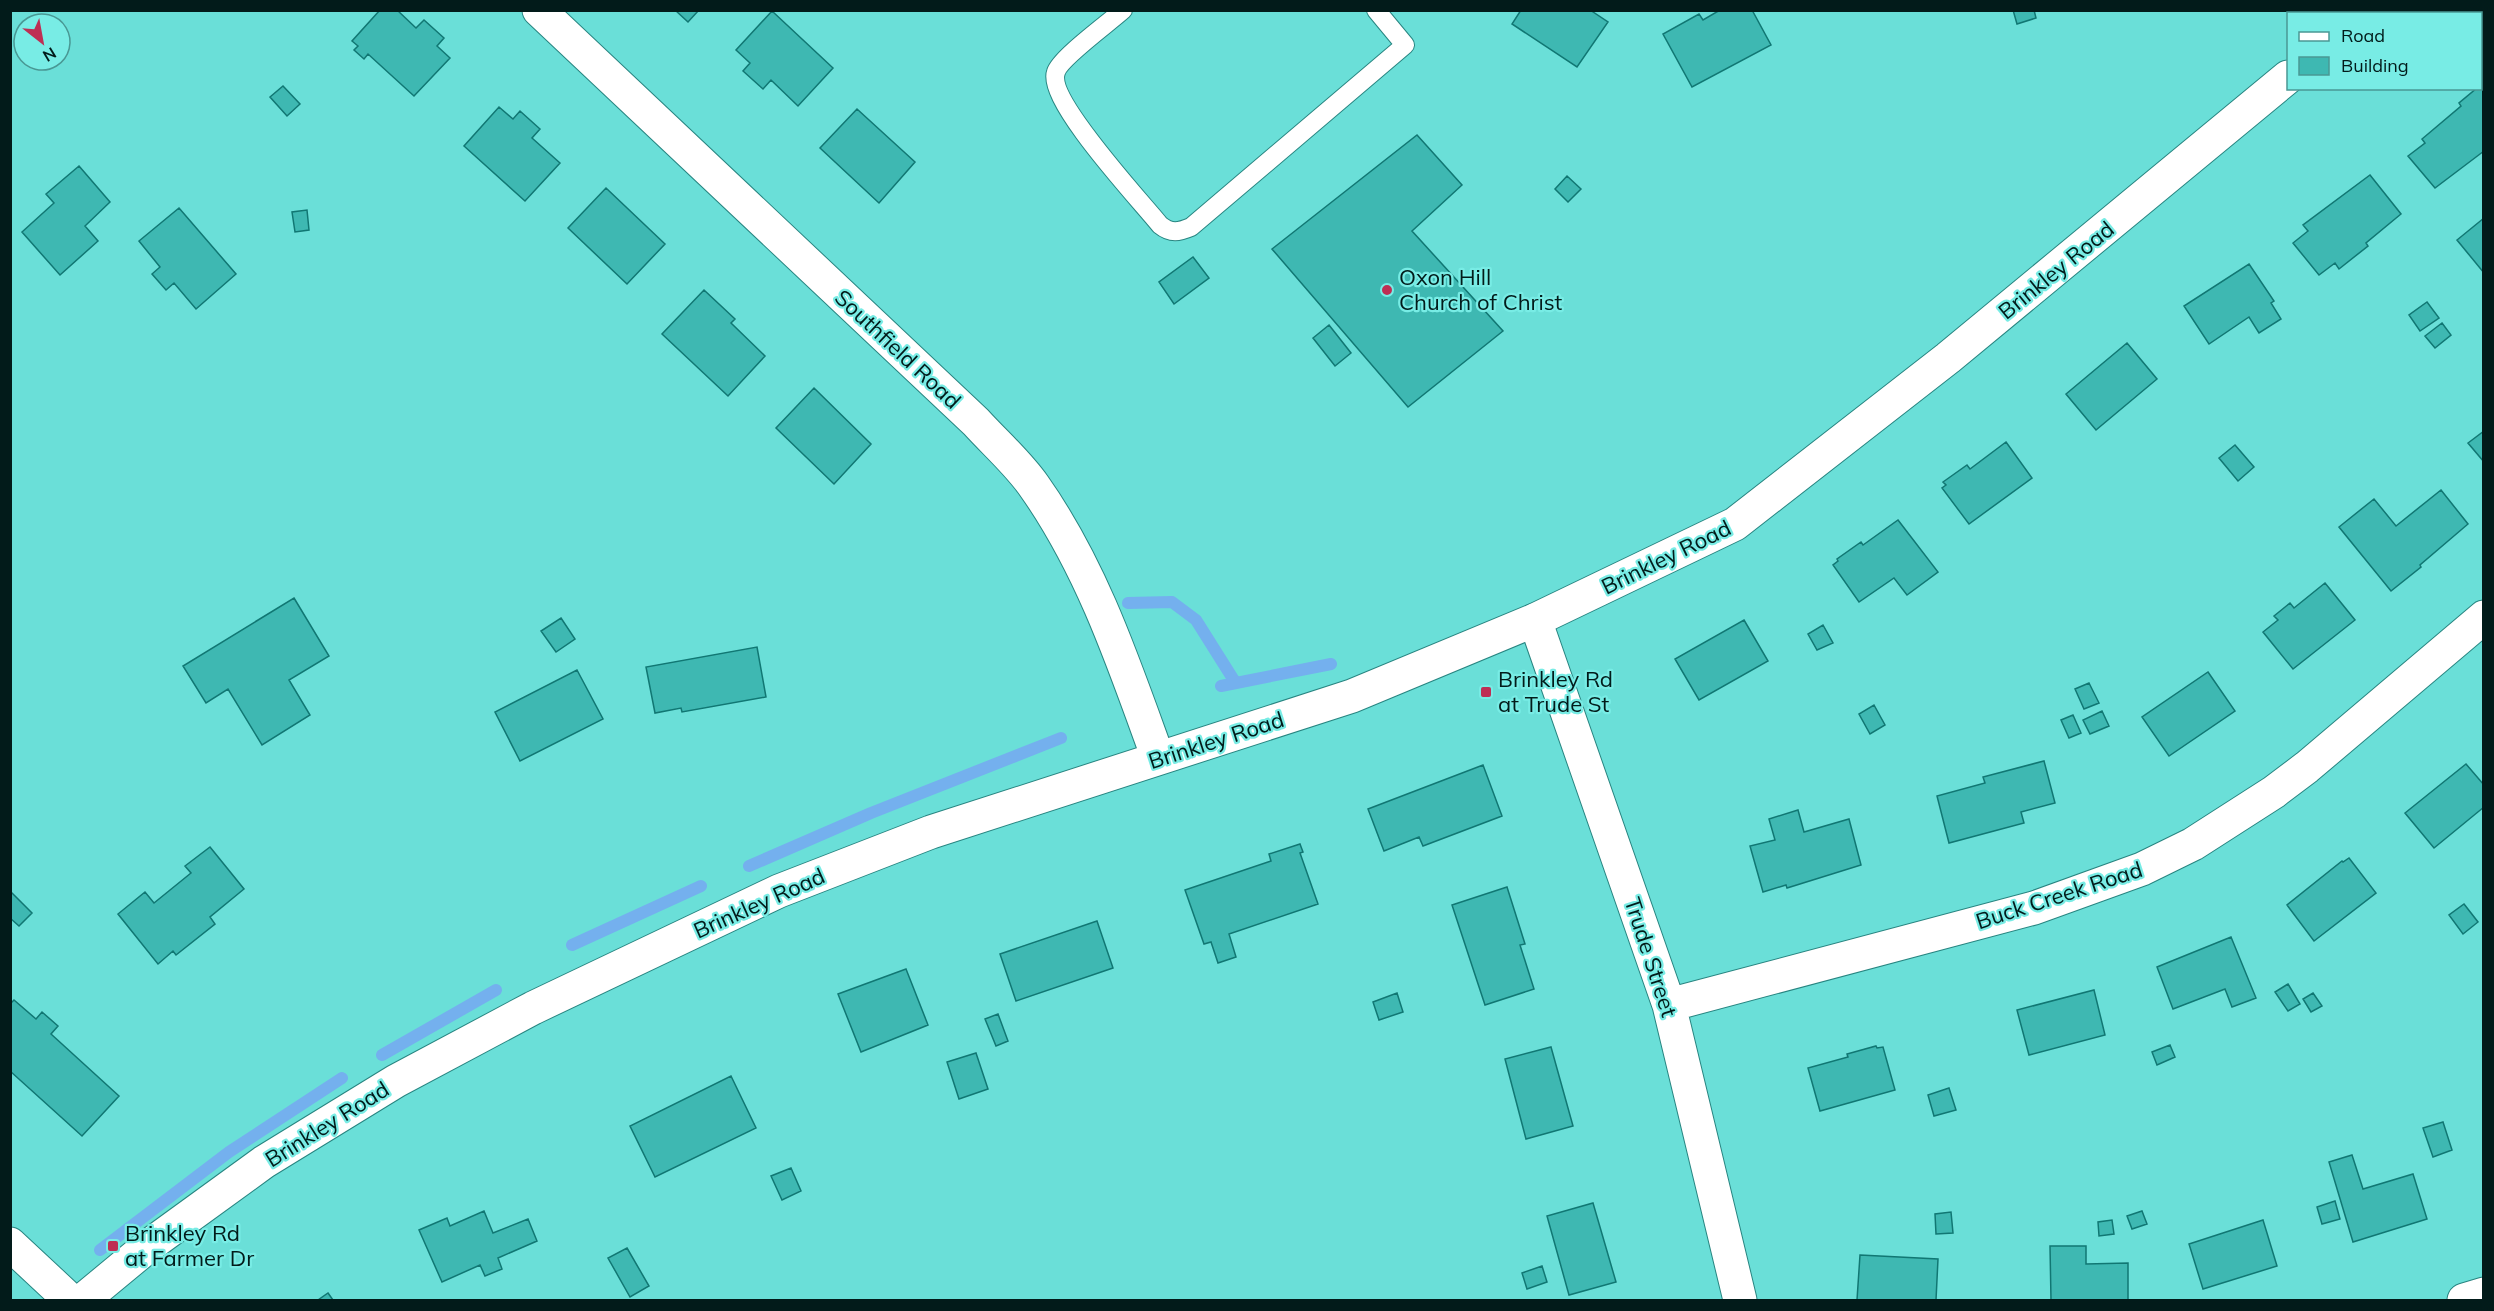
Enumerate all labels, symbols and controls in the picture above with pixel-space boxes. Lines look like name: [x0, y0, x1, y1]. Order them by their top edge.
north arrow: [12, 12, 72, 72]
legend: [2287, 12, 2482, 90]
text: Road: [2341, 24, 2385, 47]
text: N: [39, 43, 60, 67]
text: Building: [2341, 54, 2409, 77]
street label: Brinkley Road: [1992, 215, 2120, 325]
place label: Oxon Hill Church of Christ: [1399, 263, 1563, 316]
street label: Southfield Road: [829, 283, 967, 415]
marker: Oxon Hill Church of Christ: [1380, 283, 1394, 297]
street label: Brinkley Road: [1597, 514, 1735, 600]
place label: Brinkley Rd at Trude St: [1498, 665, 1613, 718]
marker: Brinkley Rd at Trude St: [1479, 685, 1493, 699]
street label: Brinkley Road: [1145, 705, 1287, 775]
street label: Buck Creek Road: [1972, 855, 2146, 935]
street label: Brinkley Road: [689, 862, 829, 944]
street label: Trude Street: [1619, 894, 1684, 1021]
street label: Brinkley Road: [260, 1075, 394, 1173]
place label: Brinkley Rd at Farmer Dr: [125, 1219, 254, 1272]
marker: Brinkley Rd at Farmer Dr: [106, 1239, 120, 1253]

